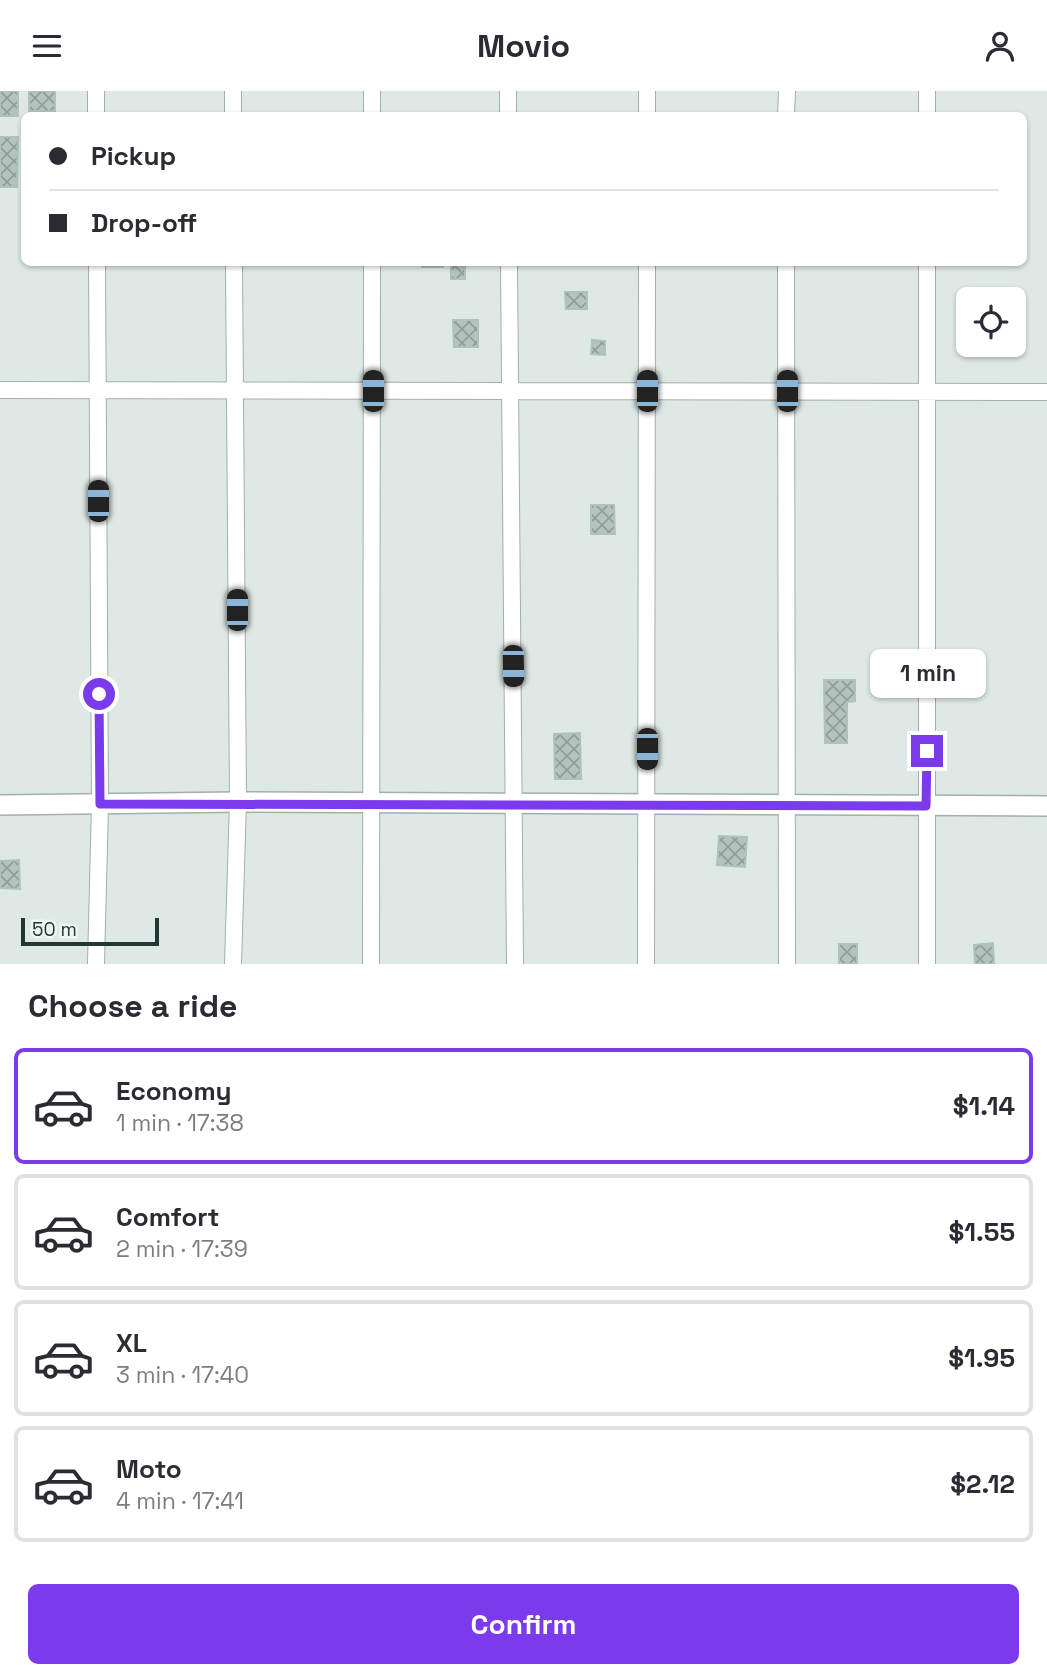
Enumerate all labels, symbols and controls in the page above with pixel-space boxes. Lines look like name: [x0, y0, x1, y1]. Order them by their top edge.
text: Movio: [477, 26, 570, 66]
icon: menu: [28, 27, 66, 65]
icon: person: [981, 27, 1019, 65]
text: Pickup: [91, 139, 176, 173]
text: Drop-off: [91, 206, 197, 240]
map controls: [956, 287, 1026, 357]
button: locate: [956, 287, 1026, 357]
car: [363, 370, 384, 412]
car: [637, 370, 658, 412]
car: [777, 370, 798, 412]
car: [88, 480, 109, 522]
car: [227, 589, 248, 631]
car: [503, 645, 524, 687]
callout: 1 min: [869, 649, 985, 699]
text: 1 min: [900, 658, 956, 688]
route start: [83, 678, 115, 710]
car: [637, 728, 658, 770]
route end: [911, 735, 943, 767]
scale bar: [21, 915, 159, 947]
text: 50 m: [32, 917, 77, 942]
text: Choose a ride: [28, 986, 238, 1026]
text: Economy: [116, 1074, 232, 1108]
icon: car: [32, 1075, 95, 1138]
text: $1.14: [953, 1089, 1015, 1123]
text: 1 min · 17:38: [116, 1108, 244, 1138]
text: Comfort: [116, 1200, 219, 1234]
icon: car: [32, 1201, 95, 1264]
text: $1.55: [949, 1215, 1015, 1249]
text: 2 min · 17:39: [116, 1234, 248, 1264]
text: XL: [116, 1326, 147, 1360]
icon: car: [32, 1327, 95, 1390]
text: $1.95: [948, 1341, 1015, 1375]
text: 3 min · 17:40: [116, 1360, 249, 1390]
text: Moto: [116, 1452, 182, 1486]
icon: car: [32, 1453, 95, 1516]
text: $2.12: [950, 1467, 1015, 1501]
text: 4 min · 17:41: [116, 1486, 244, 1516]
button: Confirm: [28, 1584, 1019, 1664]

